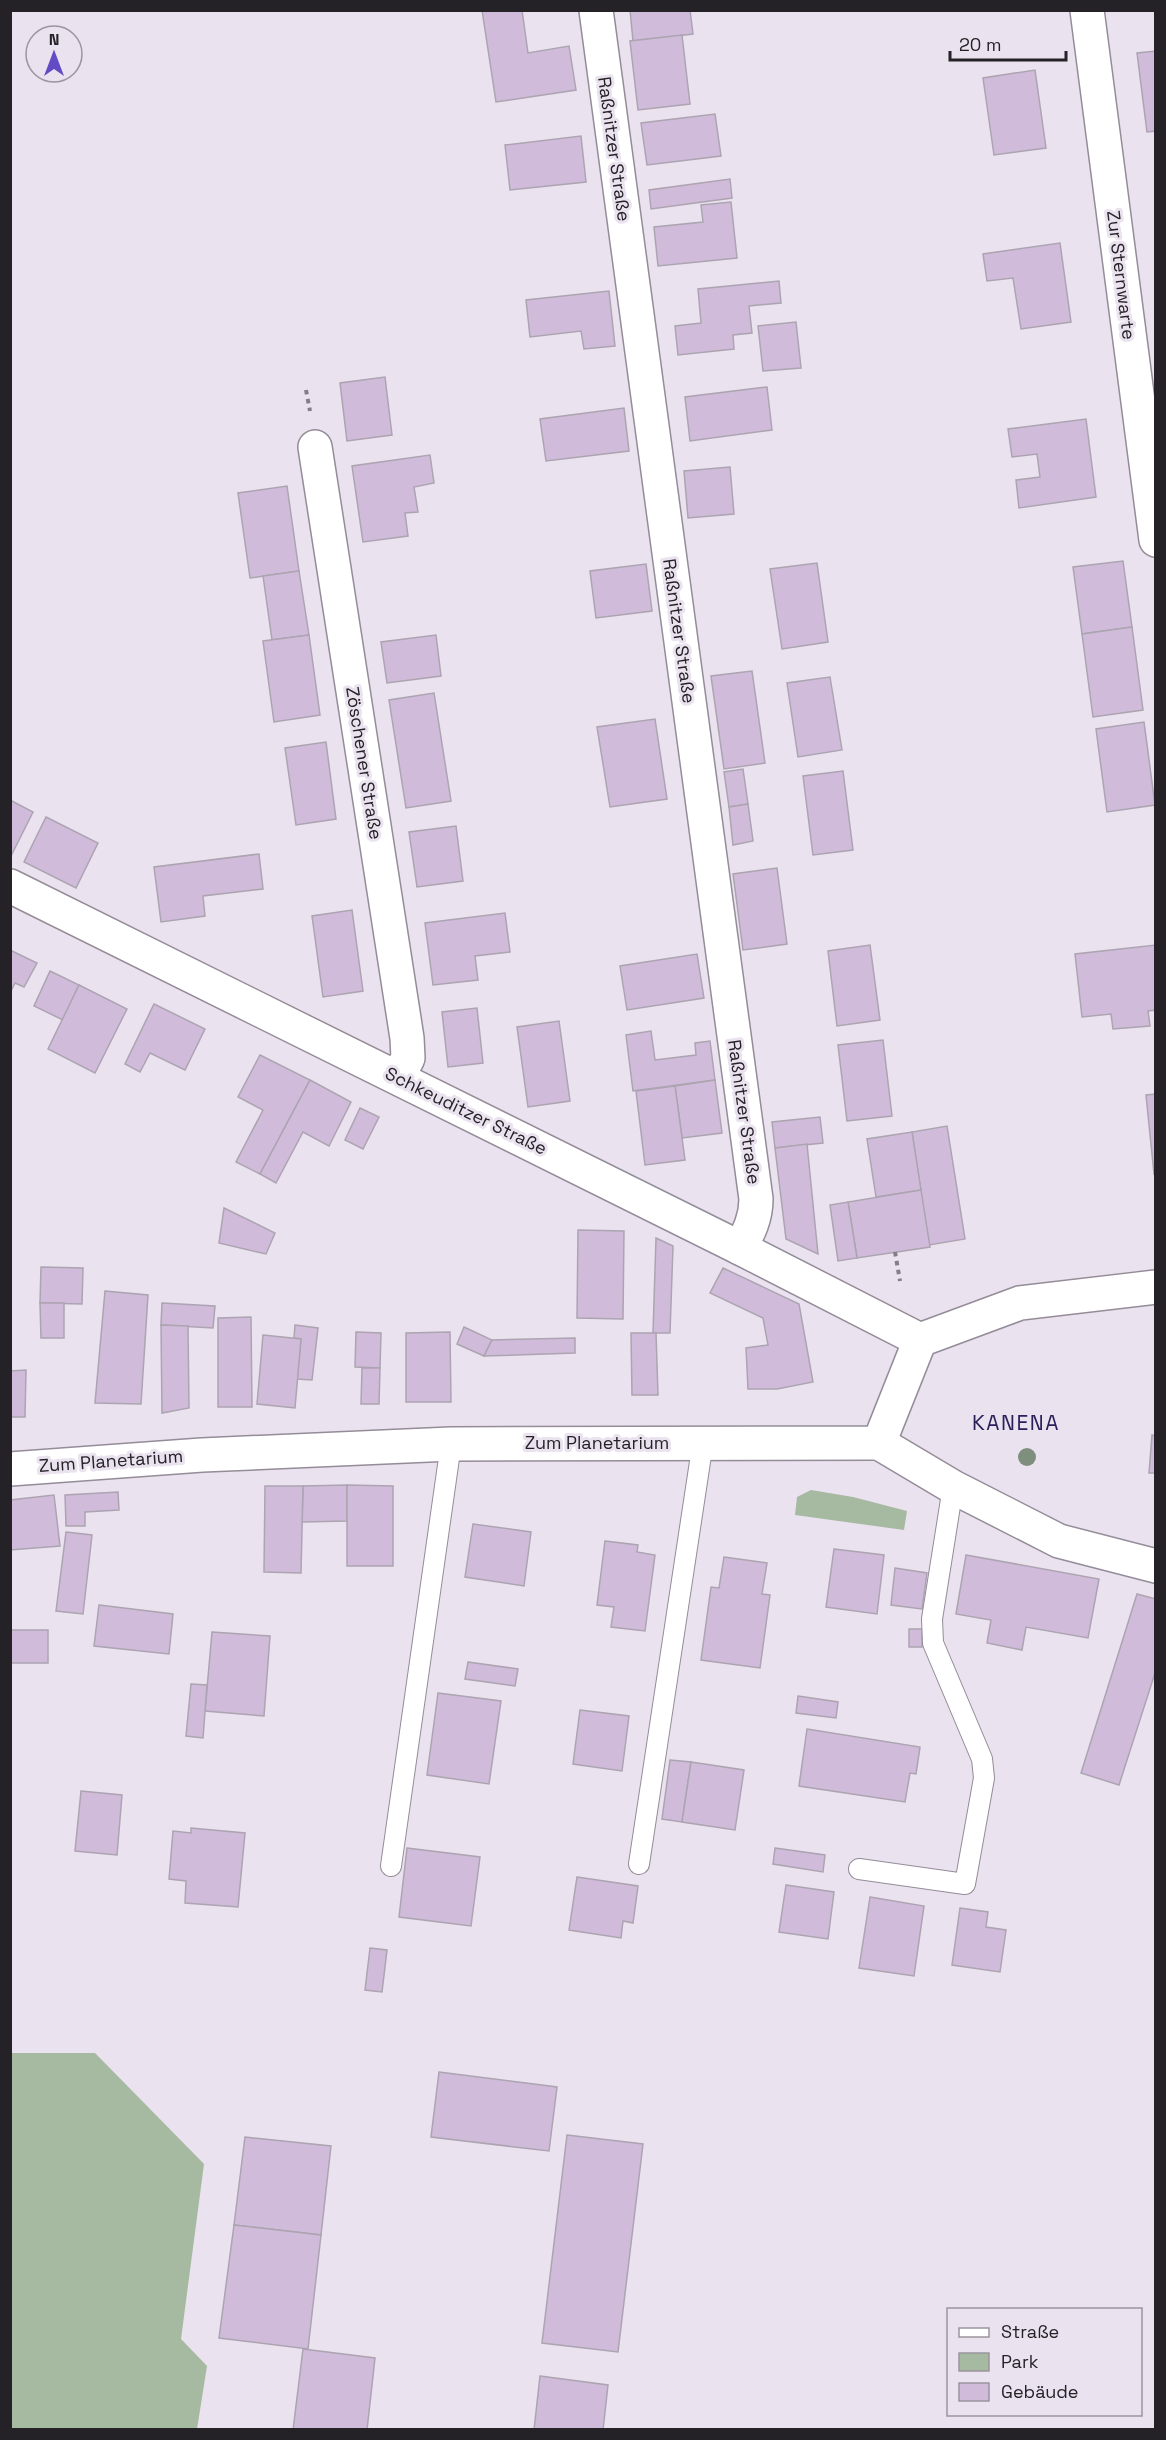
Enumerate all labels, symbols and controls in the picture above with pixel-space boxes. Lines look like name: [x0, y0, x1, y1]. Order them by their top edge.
north arrow: [24, 24, 84, 84]
scale bar: [950, 24, 1066, 62]
text: N: [49, 29, 59, 50]
text: 20 m: [959, 33, 1002, 56]
street label: Raßnitzer Straße: [593, 75, 636, 223]
street label: Zur Sternwarte: [1102, 209, 1141, 341]
street label: Raßnitzer Straße: [658, 557, 701, 705]
street label: Zöschener Straße: [341, 685, 388, 841]
street label: Raßnitzer Straße: [723, 1038, 766, 1186]
street label: Schkeuditzer Straße: [382, 1061, 551, 1160]
district label: KANENA: [972, 1409, 1060, 1436]
street label: Zum Planetarium: [525, 1431, 669, 1454]
street label: Zum Planetarium: [38, 1444, 184, 1477]
legend: [947, 2308, 1142, 2416]
text: Straße: [1001, 2320, 1059, 2343]
text: Park: [1001, 2350, 1039, 2373]
text: Gebäude: [1001, 2380, 1079, 2403]

